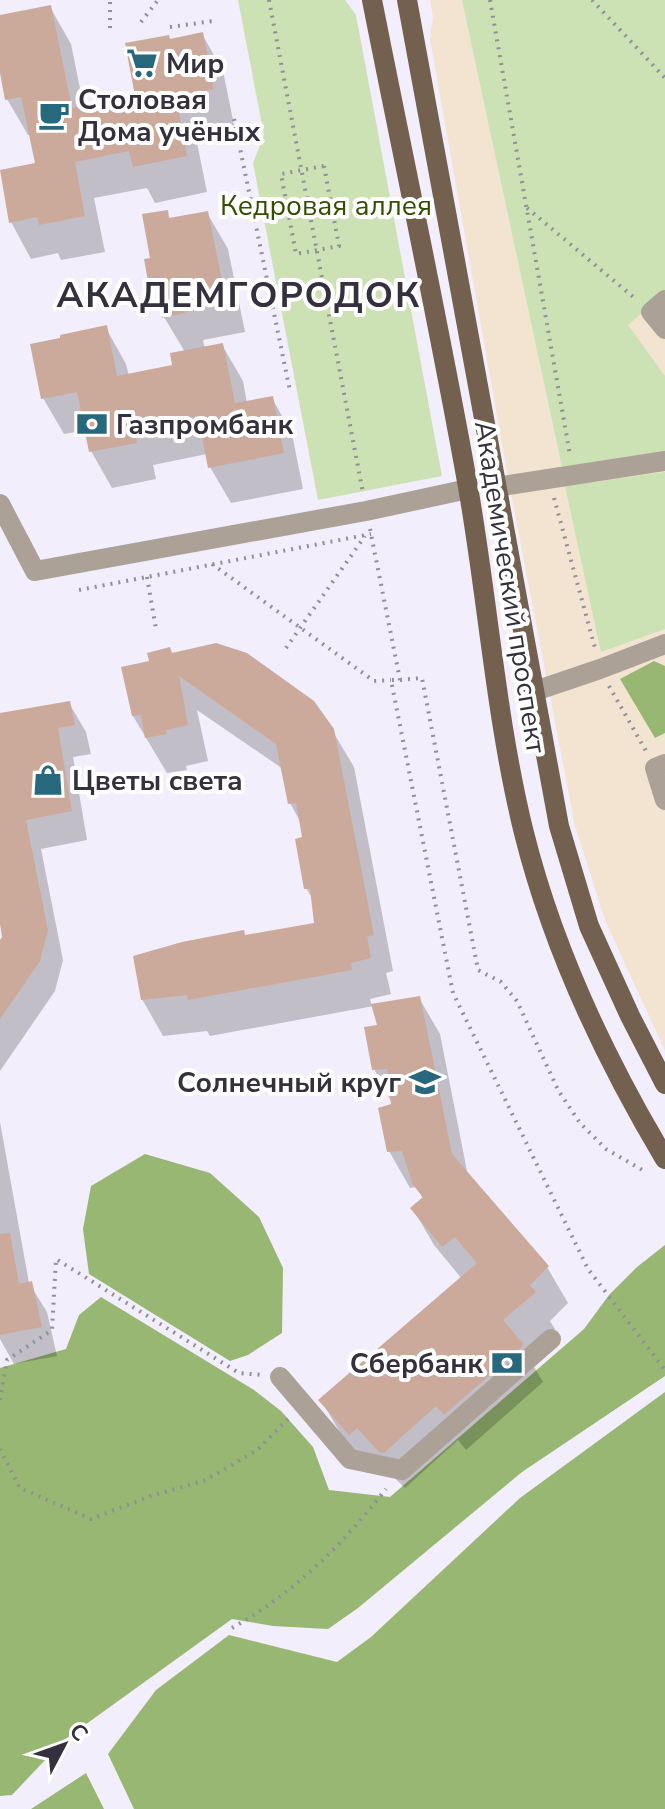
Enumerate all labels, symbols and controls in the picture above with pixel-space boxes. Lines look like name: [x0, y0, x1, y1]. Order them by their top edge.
place label: Мир: [166, 45, 224, 83]
supermarket icon: Мир: [125, 46, 159, 80]
place label: Столовая Дома учёных: [78, 81, 261, 151]
cafe icon: Столовая Дома учёных: [37, 98, 71, 132]
park label: Кедровая аллея: [220, 187, 432, 225]
district label: АКАДЕМГОРОДОК: [57, 271, 421, 320]
place label: Газпромбанк: [116, 406, 294, 444]
bank icon: Газпромбанк: [75, 407, 109, 441]
street label: Академический проспект: [465, 418, 555, 757]
place label: Цветы света: [72, 762, 243, 800]
shop icon: Цветы света: [31, 763, 65, 797]
place label: Солнечный круг: [177, 1064, 401, 1102]
school or university icon: Солнечный круг: [408, 1065, 442, 1099]
place label: Сбербанк: [350, 1345, 483, 1383]
bank icon: Сбербанк: [490, 1346, 524, 1380]
north arrow: [24, 1705, 104, 1785]
text: С: [62, 1717, 95, 1748]

